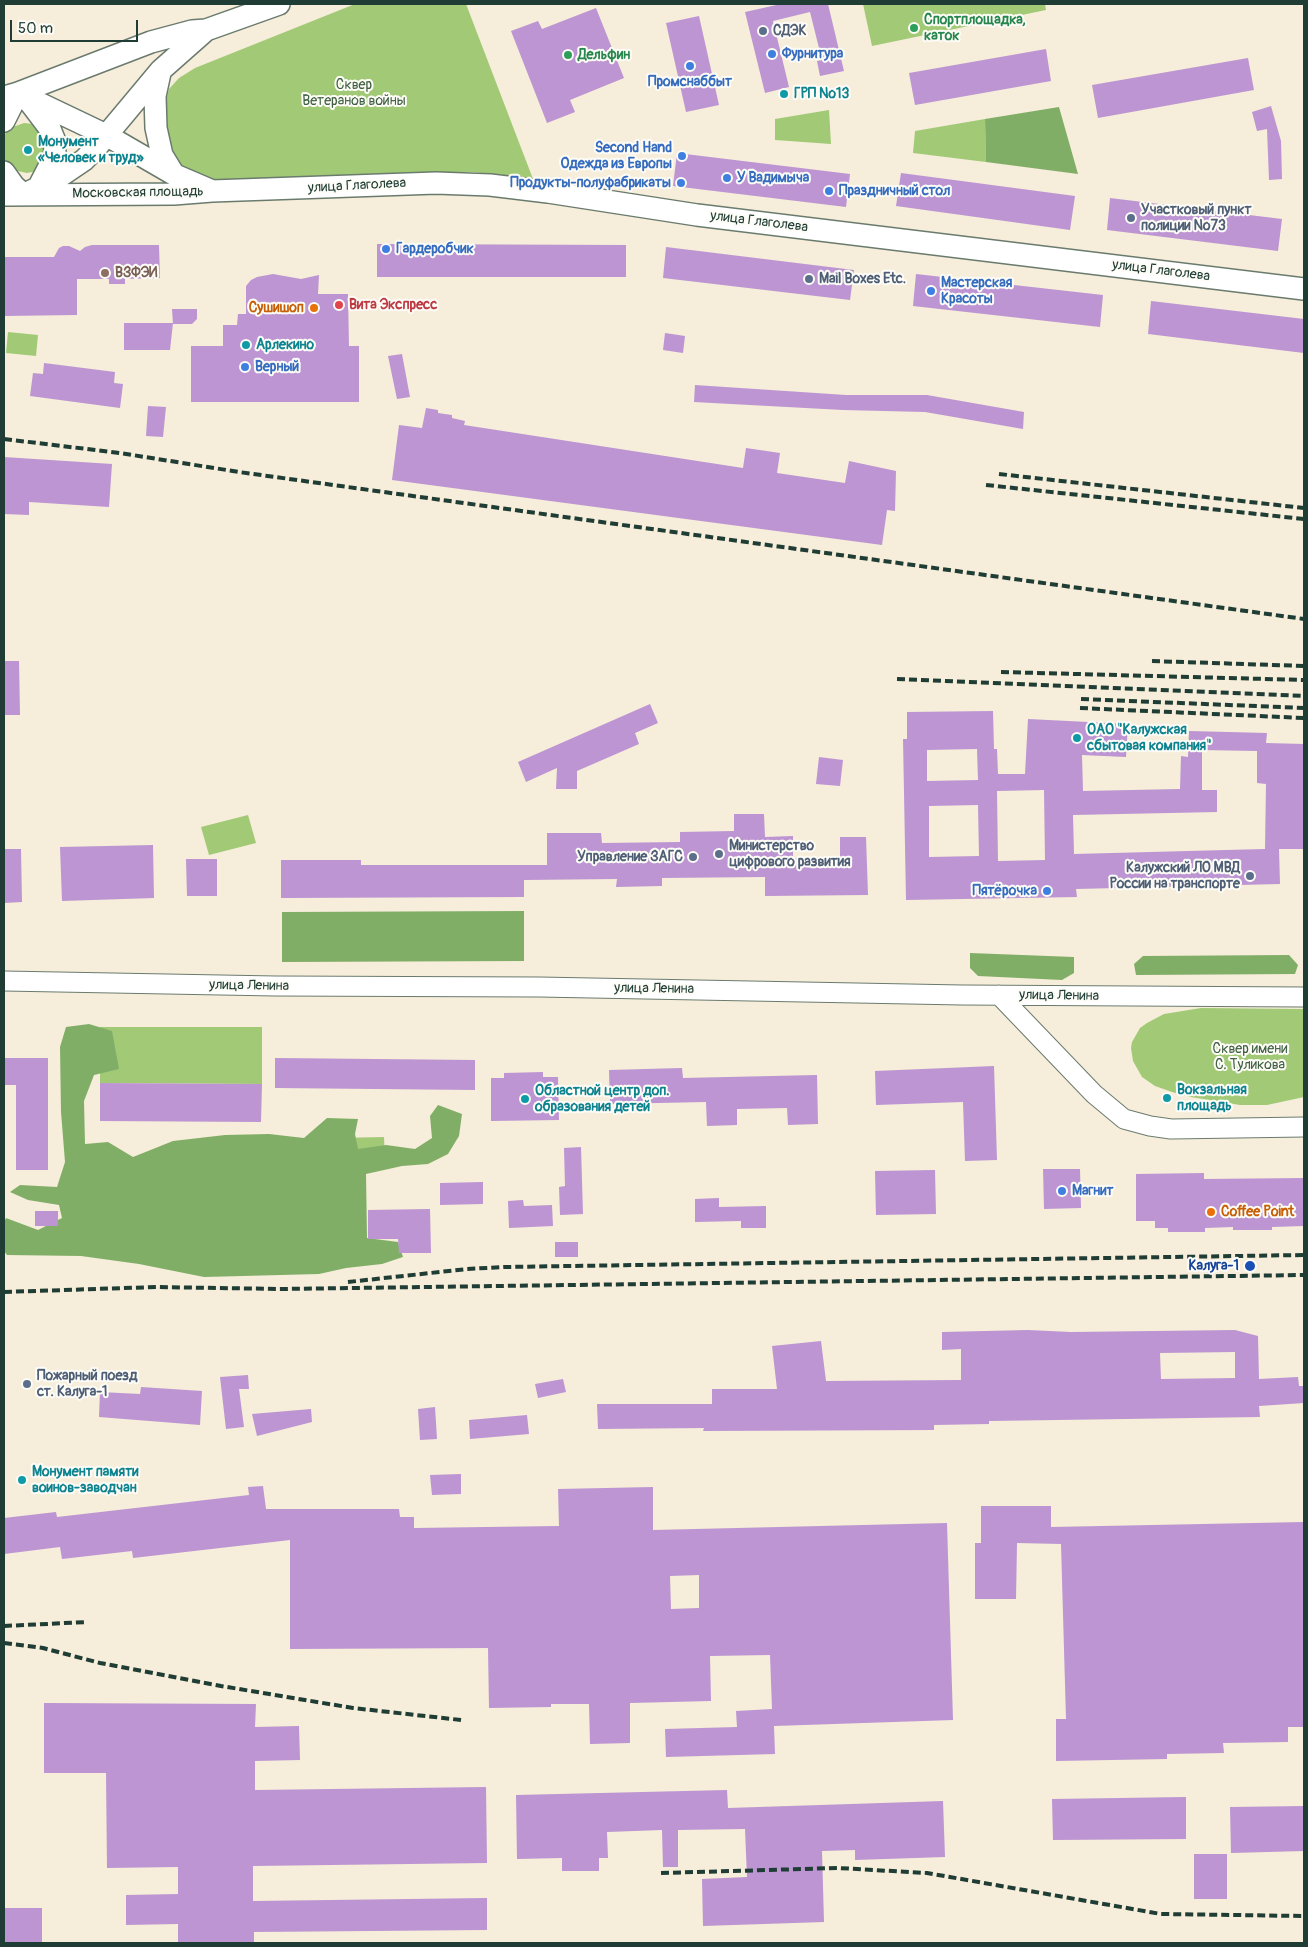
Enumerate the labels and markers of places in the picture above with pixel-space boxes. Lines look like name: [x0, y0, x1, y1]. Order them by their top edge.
place label: Спортплощадка, каток: [924, 12, 1025, 44]
marker: Спортплощадка, каток: [908, 22, 920, 34]
place label: СДЭК: [773, 23, 806, 39]
marker: СДЭК: [757, 25, 769, 37]
place label: Фурнитура: [782, 46, 843, 62]
place label: Дельфин: [578, 47, 630, 63]
marker: Фурнитура: [766, 48, 778, 60]
marker: Дельфин: [562, 49, 574, 61]
marker: Промснаббыт: [684, 60, 696, 72]
place label: Промснаббыт: [648, 74, 732, 90]
place label: ГРП №13: [794, 86, 849, 102]
marker: ГРП №13: [778, 88, 790, 100]
place label: Монумент «Человек и труд»: [38, 134, 144, 166]
place label: Second Hand Одежда из Европы: [560, 140, 672, 172]
marker: Монумент «Человек и труд»: [22, 144, 34, 156]
marker: Second Hand Одежда из Европы: [676, 150, 688, 162]
place label: У Вадимыча: [737, 170, 809, 186]
marker: У Вадимыча: [721, 172, 733, 184]
place label: Продукты-полуфабрикаты: [510, 175, 671, 191]
marker: Продукты-полуфабрикаты: [675, 177, 687, 189]
place label: Праздничный стол: [839, 183, 950, 199]
marker: Праздничный стол: [823, 185, 835, 197]
place label: Участковый пункт полиции №73: [1141, 202, 1252, 234]
marker: Участковый пункт полиции №73: [1125, 212, 1137, 224]
place label: Гардеробчик: [396, 241, 474, 257]
marker: Гардеробчик: [380, 243, 392, 255]
place label: ВЗФЭИ: [115, 265, 158, 281]
marker: ВЗФЭИ: [99, 267, 111, 279]
place label: Mail Boxes Etc.: [819, 271, 906, 287]
marker: Mail Boxes Etc.: [803, 273, 815, 285]
place label: Мастерская Красоты: [941, 275, 1012, 308]
marker: Мастерская Красоты: [925, 285, 937, 297]
place label: Вита Экспресс: [349, 297, 437, 313]
marker: Вита Экспресс: [333, 299, 345, 311]
place label: Сушишоп: [249, 300, 304, 316]
marker: Сушишоп: [308, 302, 320, 314]
place label: Арлекино: [256, 337, 314, 353]
marker: Арлекино: [240, 339, 252, 351]
place label: Верный: [255, 359, 299, 375]
marker: Верный: [239, 361, 251, 373]
place label: ОАО "Калужская сбытовая компания": [1087, 722, 1212, 754]
marker: ОАО "Калужская сбытовая компания": [1071, 732, 1083, 744]
place label: Министерство цифрового развития: [729, 838, 851, 870]
marker: Министерство цифрового развития: [713, 848, 725, 860]
place label: Управление ЗАГС: [577, 849, 683, 865]
marker: Управление ЗАГС: [687, 851, 699, 863]
place label: Калужский ЛО МВД России на транспорте: [1110, 860, 1240, 892]
marker: Калужский ЛО МВД России на транспорте: [1244, 870, 1256, 882]
place label: Пятёрочка: [973, 883, 1037, 899]
marker: Пятёрочка: [1041, 885, 1053, 897]
place label: Вокзальная площадь: [1177, 1082, 1247, 1114]
place label: Областной центр доп. образования детей: [535, 1083, 669, 1116]
marker: Вокзальная площадь: [1161, 1092, 1173, 1104]
marker: Областной центр доп. образования детей: [519, 1093, 531, 1105]
place label: Магнит: [1072, 1183, 1114, 1199]
marker: Магнит: [1056, 1185, 1068, 1197]
place label: Coffee Point: [1221, 1204, 1294, 1220]
marker: Coffee Point: [1205, 1206, 1217, 1218]
place label: Калуга-1: [1188, 1258, 1239, 1274]
marker: Калуга-1: [1243, 1259, 1257, 1273]
place label: Пожарный поезд ст. Калуга-1: [37, 1368, 137, 1400]
marker: Пожарный поезд ст. Калуга-1: [21, 1378, 33, 1390]
place label: Монумент памяти воинов-заводчан: [32, 1464, 138, 1496]
marker: Монумент памяти воинов-заводчан: [16, 1474, 28, 1486]

